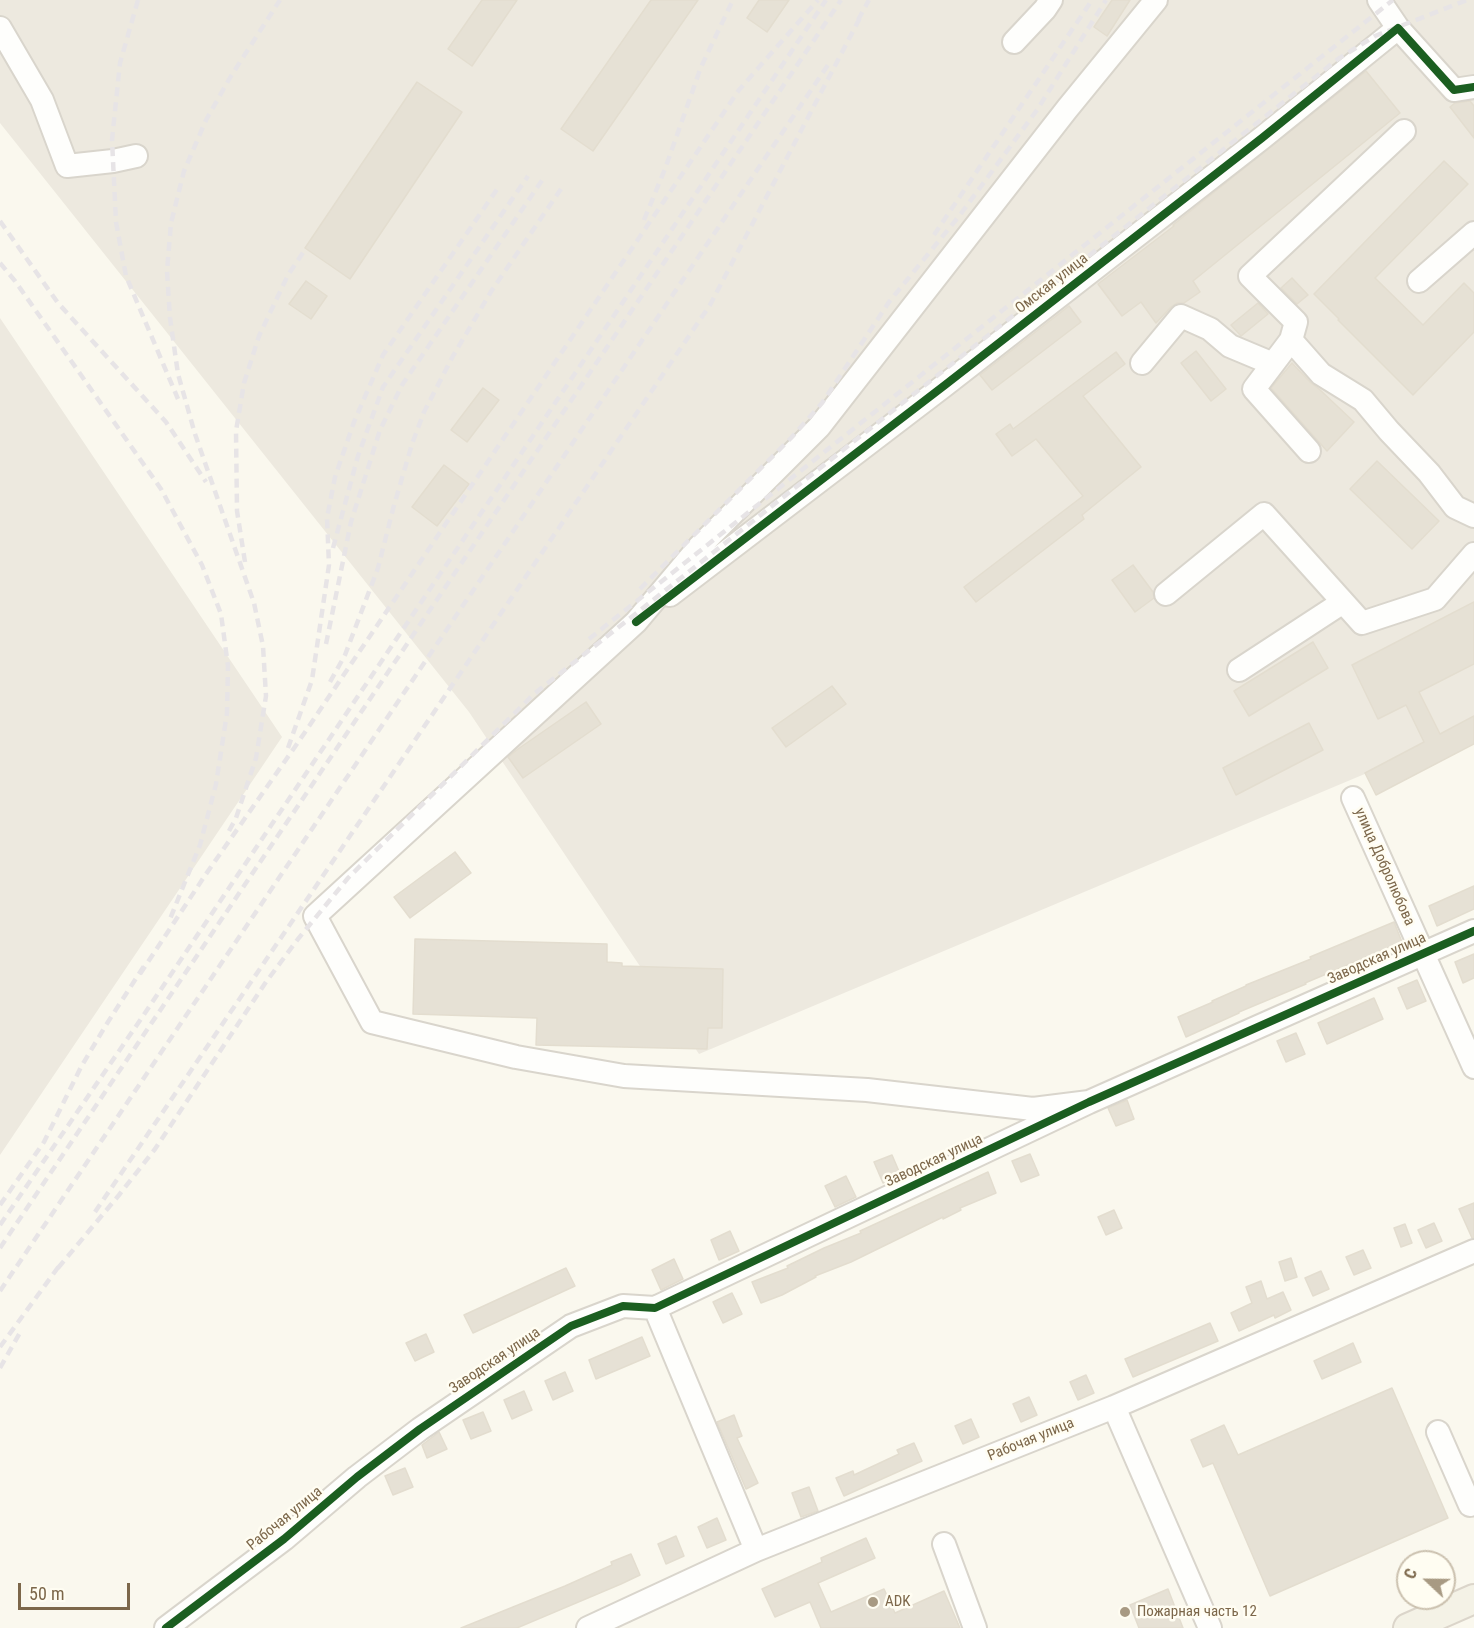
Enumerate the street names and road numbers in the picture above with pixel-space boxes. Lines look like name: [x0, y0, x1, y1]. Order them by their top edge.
street label: Омская улица: [1012, 250, 1092, 318]
street label: улица Добролюбова: [1350, 805, 1418, 929]
street label: Заводская улица: [1325, 929, 1429, 989]
street label: Заводская улица: [882, 1130, 986, 1192]
street label: Заводская улица: [446, 1324, 544, 1398]
street label: Рабочая улица: [985, 1415, 1077, 1465]
street label: Рабочая улица: [244, 1483, 326, 1555]

